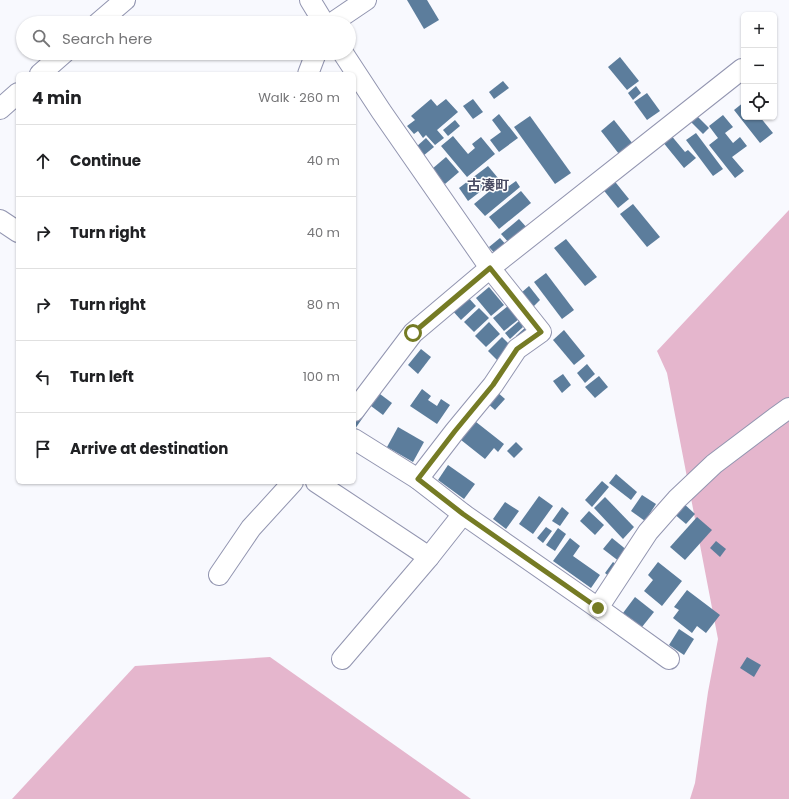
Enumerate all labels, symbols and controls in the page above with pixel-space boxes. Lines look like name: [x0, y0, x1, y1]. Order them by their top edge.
map controls: [741, 12, 777, 120]
button: +: [741, 12, 777, 48]
search box: [16, 16, 356, 60]
icon: search: [30, 27, 52, 49]
text: Search here: [62, 28, 152, 49]
button: −: [741, 48, 777, 84]
button: locate: [741, 84, 777, 120]
text: 4 min: [32, 86, 82, 110]
text: Walk · 260 m: [258, 88, 340, 107]
icon: ahead: [32, 150, 54, 172]
text: Continue: [70, 150, 141, 171]
text: 40 m: [307, 151, 340, 170]
district label: 古湊町: [467, 175, 509, 195]
icon: right: [32, 222, 54, 244]
text: Turn right: [70, 222, 146, 243]
text: 40 m: [307, 223, 340, 242]
icon: right: [32, 294, 54, 316]
text: Turn right: [70, 294, 146, 315]
text: 80 m: [307, 295, 340, 314]
route start: [404, 324, 422, 342]
icon: left: [32, 366, 54, 388]
text: Turn left: [70, 366, 134, 387]
text: 100 m: [303, 367, 340, 386]
icon: arrive: [32, 438, 54, 460]
text: Arrive at destination: [70, 438, 228, 459]
route end: [589, 599, 607, 617]

